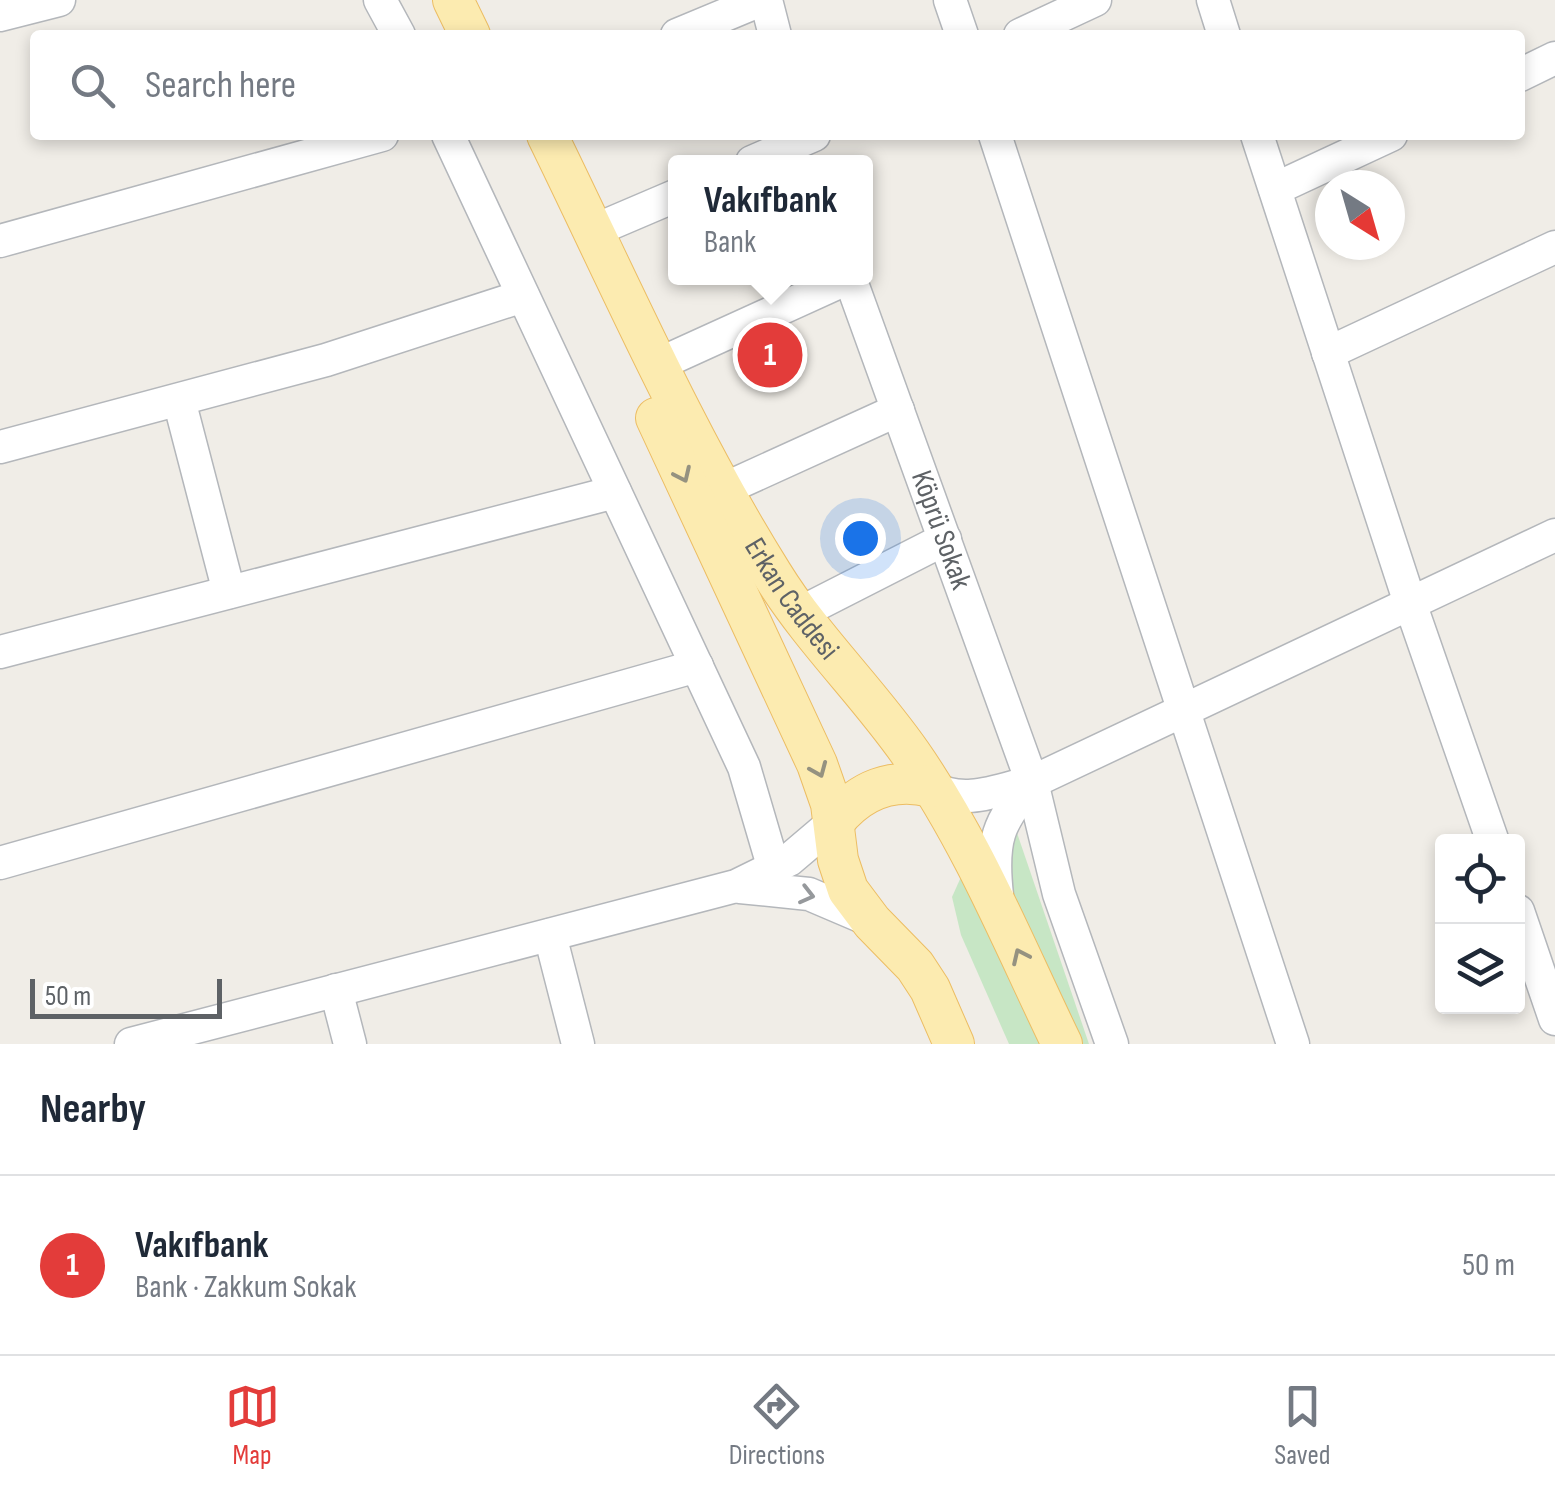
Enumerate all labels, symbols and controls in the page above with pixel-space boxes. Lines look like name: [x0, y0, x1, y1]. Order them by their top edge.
search box: [30, 30, 1525, 140]
icon: search: [65, 58, 120, 113]
text: Search here: [145, 63, 296, 108]
popup: [668, 155, 873, 285]
north arrow: [1315, 170, 1405, 260]
text: Vakıfbank: [704, 178, 837, 223]
text: Bank: [704, 223, 756, 262]
pin: 1: [738, 318, 802, 392]
one-way arrow: [671, 465, 691, 483]
street label: Köprü Sokak: [903, 466, 979, 595]
your location: [835, 513, 886, 564]
street label: Erkan Caddesi: [736, 532, 846, 667]
one-way arrow: [808, 760, 828, 778]
map controls: [1435, 834, 1525, 1014]
button: locate: [1435, 834, 1525, 924]
one-way arrow: [798, 883, 815, 904]
button: layers: [1435, 924, 1525, 1014]
one-way arrow: [1012, 948, 1032, 966]
scale bar: [30, 974, 222, 1018]
text: 50 m: [45, 980, 91, 1013]
text: Nearby: [40, 1084, 146, 1135]
text: Vakıfbank: [135, 1223, 269, 1268]
text: 1: [66, 1246, 79, 1285]
text: 50 m: [1462, 1246, 1515, 1285]
text: Bank · Zakkum Sokak: [135, 1268, 357, 1307]
tab: Map: [225, 1379, 280, 1472]
tab: Directions: [729, 1379, 825, 1472]
tab: Saved: [1274, 1379, 1330, 1472]

